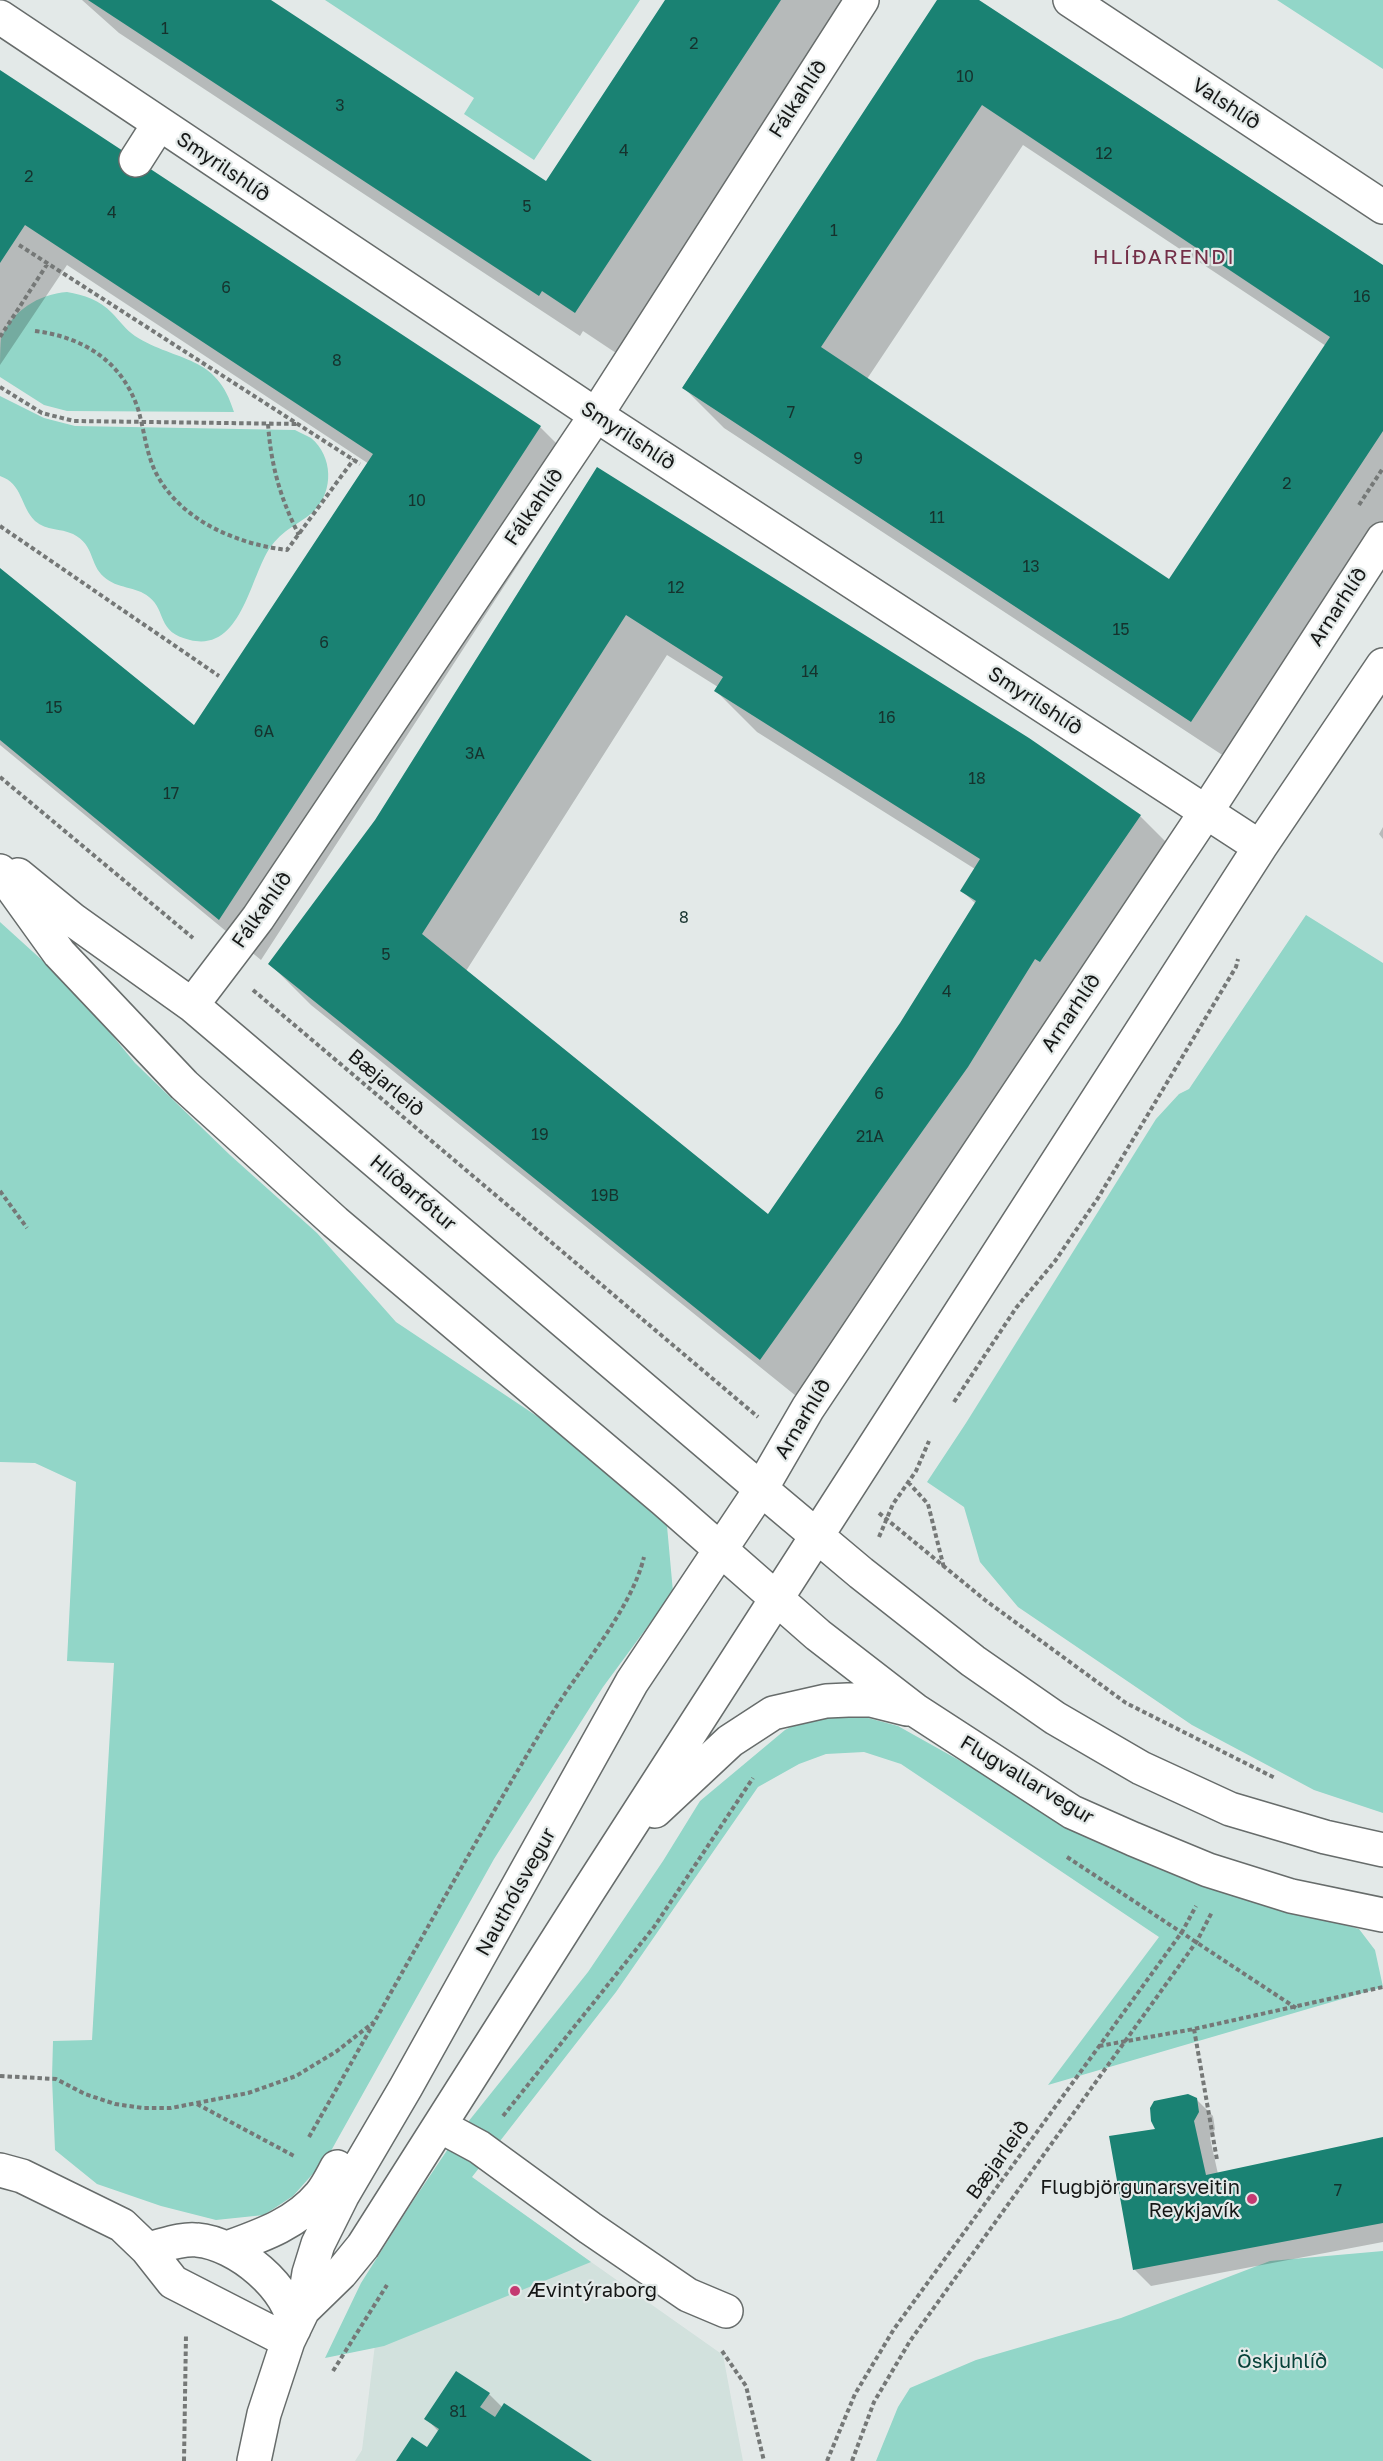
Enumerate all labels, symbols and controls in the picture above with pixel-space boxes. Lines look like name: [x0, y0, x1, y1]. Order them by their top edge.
house number: 1: [161, 19, 169, 39]
house number: 2: [689, 34, 699, 54]
street label: Fálkahlíð: [764, 56, 832, 142]
house number: 10: [956, 67, 974, 87]
street label: Valshlíð: [1187, 73, 1265, 135]
house number: 3: [335, 96, 345, 116]
street label: Smyrilshlíð: [172, 127, 274, 207]
house number: 4: [619, 141, 629, 161]
house number: 12: [1095, 144, 1113, 164]
house number: 2: [24, 167, 34, 187]
house number: 5: [522, 197, 532, 217]
house number: 4: [107, 203, 117, 223]
house number: 1: [830, 221, 838, 241]
district label: HLÍÐARENDI: [1093, 244, 1235, 270]
house number: 6: [221, 278, 231, 298]
house number: 16: [1353, 287, 1371, 307]
house number: 8: [332, 351, 342, 371]
street label: Smyrilshlíð: [576, 397, 680, 475]
house number: 7: [787, 403, 795, 423]
house number: 9: [853, 449, 863, 469]
street label: Fálkahlíð: [500, 464, 568, 550]
house number: 2: [1282, 474, 1292, 494]
house number: 10: [408, 491, 426, 511]
house number: 11: [929, 508, 945, 528]
house number: 13: [1022, 557, 1040, 577]
street label: Arnarhlíð: [1304, 563, 1372, 651]
house number: 12: [667, 578, 685, 598]
house number: 15: [1112, 620, 1130, 640]
house number: 6: [319, 633, 329, 653]
house number: 14: [801, 662, 819, 682]
street label: Smyrilshlíð: [983, 662, 1087, 740]
house number: 15: [45, 698, 63, 718]
house number: 16: [878, 708, 896, 728]
house number: 6A: [254, 722, 274, 742]
house number: 3A: [465, 744, 485, 764]
house number: 18: [968, 769, 986, 789]
house number: 17: [163, 784, 179, 804]
street label: Fálkahlíð: [227, 867, 297, 953]
house number: 8: [679, 908, 689, 928]
house number: 5: [381, 945, 391, 965]
street label: Arnarhlíð: [1036, 970, 1106, 1056]
house number: 4: [942, 982, 952, 1002]
street label: Bæjarleið: [343, 1044, 429, 1122]
house number: 6: [874, 1084, 884, 1104]
house number: 19: [531, 1125, 549, 1145]
house number: 21A: [856, 1127, 884, 1147]
street label: Hlíðarfótur: [365, 1150, 461, 1236]
house number: 19B: [591, 1186, 619, 1206]
street label: Arnarhlíð: [770, 1375, 836, 1463]
street label: Flugvallarvegur: [956, 1731, 1098, 1829]
street label: Nauthólsvegur: [471, 1824, 561, 1960]
street label: Bæjarleið: [961, 2116, 1035, 2204]
place label: Flugbjörgunarsveitin Reykjavík: [1040, 2176, 1240, 2223]
house number: 7: [1334, 2181, 1342, 2201]
marker: Flugbjörgunarsveitin Reykjavík: [1245, 2192, 1259, 2206]
place label: Ævintýraborg: [527, 2279, 657, 2303]
marker: Ævintýraborg: [508, 2284, 522, 2298]
park label: Öskjuhlíð: [1237, 2350, 1327, 2374]
house number: 81: [449, 2402, 467, 2422]

